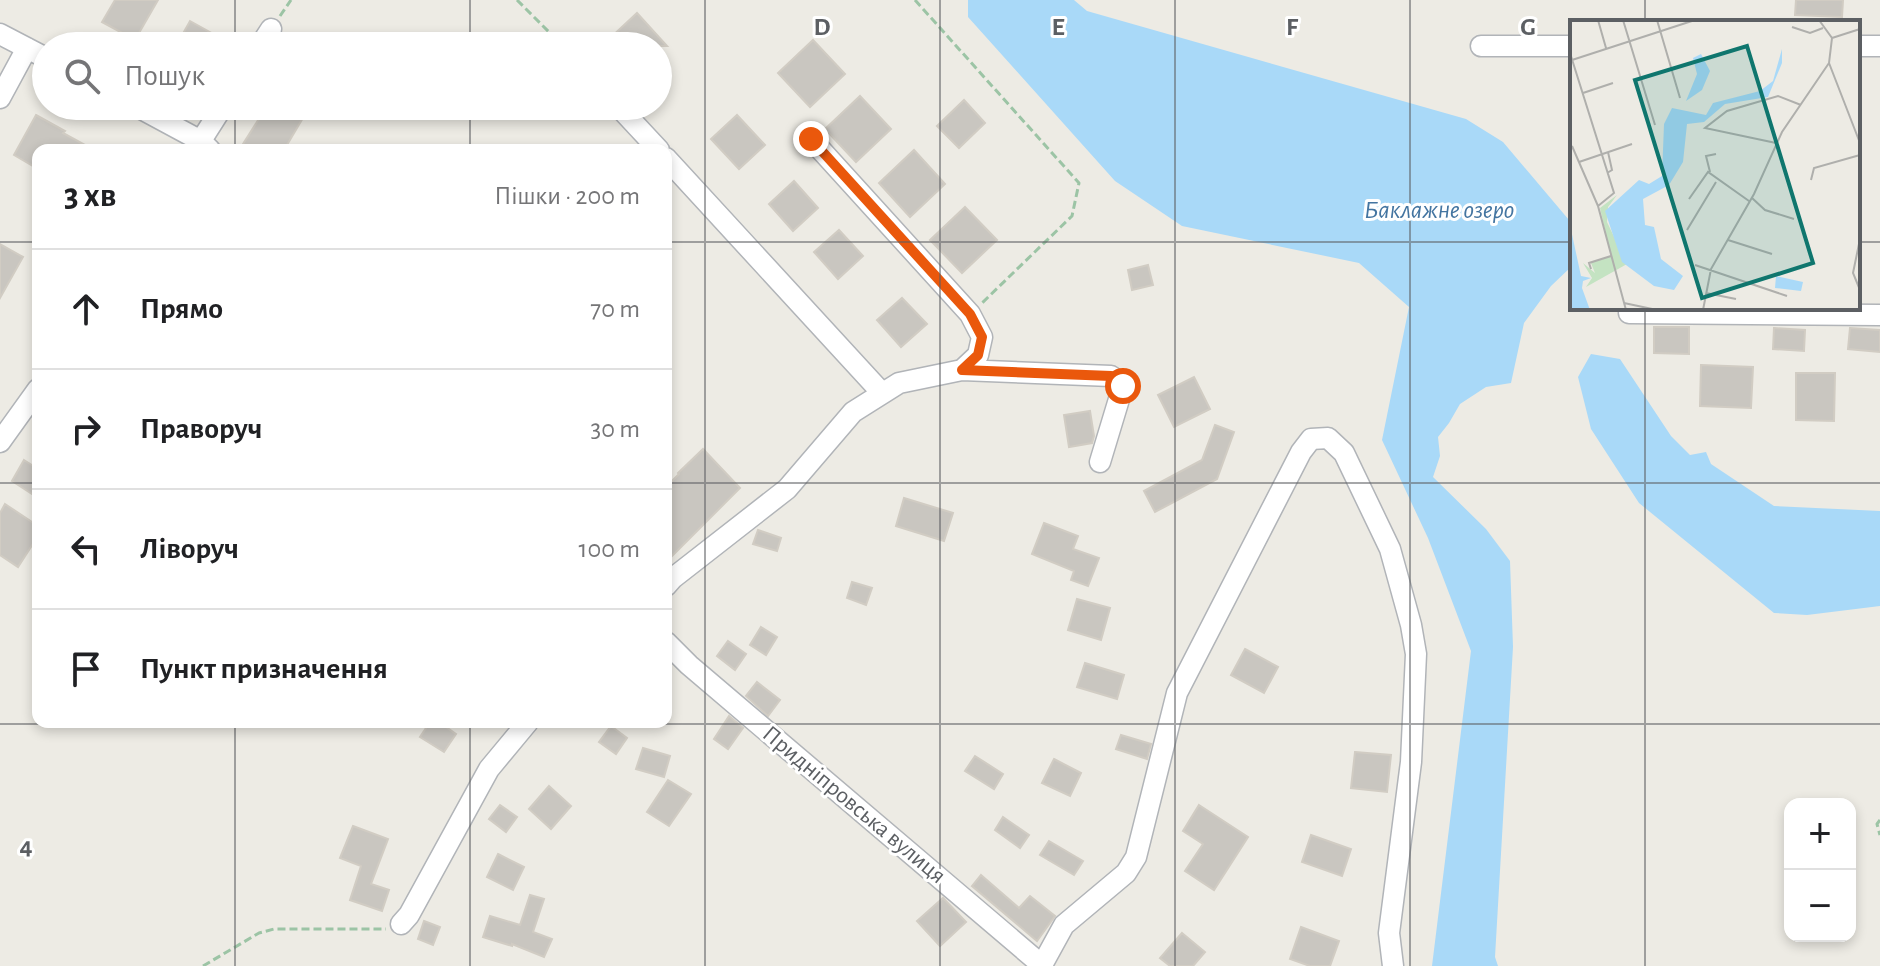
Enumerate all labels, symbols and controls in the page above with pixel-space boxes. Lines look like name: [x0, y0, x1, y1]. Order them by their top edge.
text: D: [813, 14, 831, 40]
text: E: [1051, 14, 1065, 40]
text: F: [1286, 14, 1299, 40]
text: G: [1520, 14, 1536, 40]
inset map: [1570, 20, 1860, 310]
search box: [32, 32, 672, 120]
icon: search: [60, 54, 104, 98]
text: Пошук: [124, 61, 205, 91]
route end: [793, 121, 829, 157]
text: 3 хв: [64, 179, 116, 213]
text: Пішки · 200 m: [494, 183, 640, 209]
water label: Баклажне озеро: [1364, 197, 1514, 223]
icon: ahead: [64, 287, 108, 331]
text: Прямо: [140, 294, 223, 324]
text: 70 m: [590, 296, 640, 322]
route start: [1105, 368, 1141, 404]
icon: right: [64, 407, 108, 451]
text: Праворуч: [140, 414, 262, 444]
text: 30 m: [590, 416, 640, 442]
icon: left: [64, 527, 108, 571]
text: Ліворуч: [140, 534, 239, 564]
text: 100 m: [579, 536, 640, 562]
icon: arrive: [64, 647, 108, 691]
text: Пункт призначення: [140, 654, 388, 684]
street label: Придніпровська вулиця: [758, 722, 950, 888]
map controls: [1784, 798, 1856, 942]
button: +: [1784, 798, 1856, 870]
text: 4: [19, 833, 33, 859]
button: −: [1784, 870, 1856, 942]

